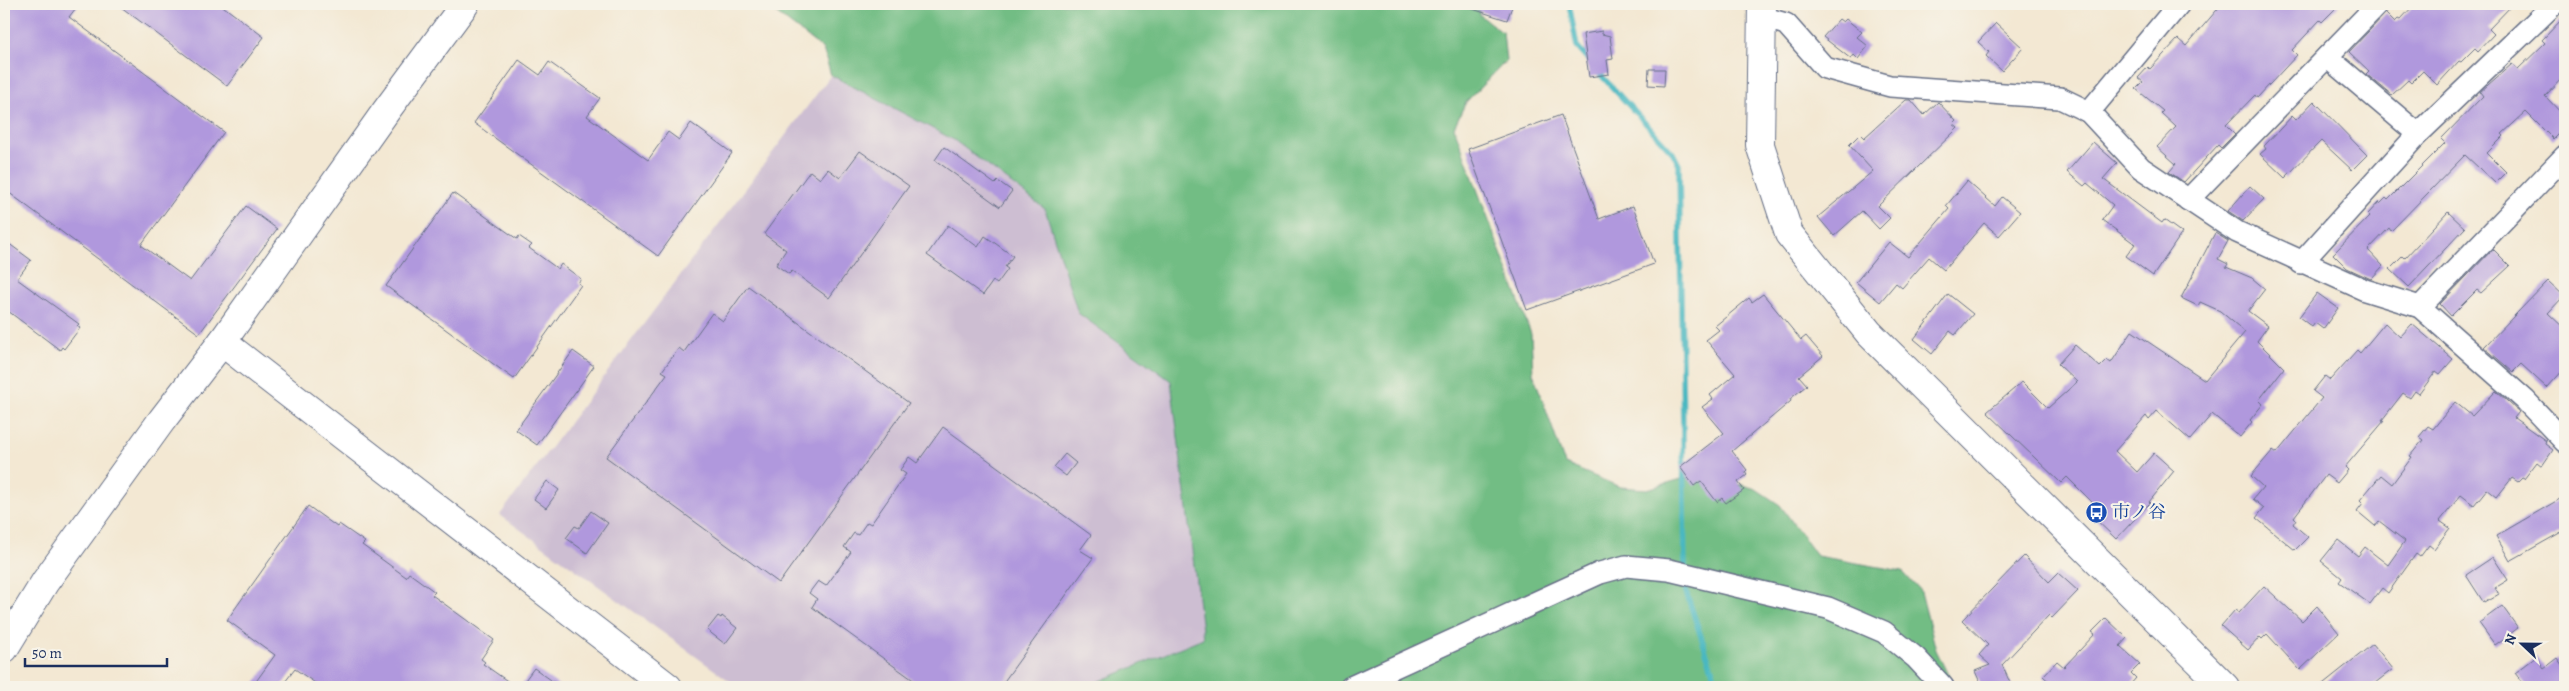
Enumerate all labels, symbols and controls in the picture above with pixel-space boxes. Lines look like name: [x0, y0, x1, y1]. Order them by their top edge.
bus stop icon: 市ノ谷: [2084, 500, 2108, 524]
place label: 市ノ谷: [2112, 500, 2166, 524]
north arrow: [2496, 618, 2546, 668]
text: N: [2500, 631, 2521, 648]
scale bar: [25, 636, 168, 668]
text: 50 m: [32, 643, 62, 663]

